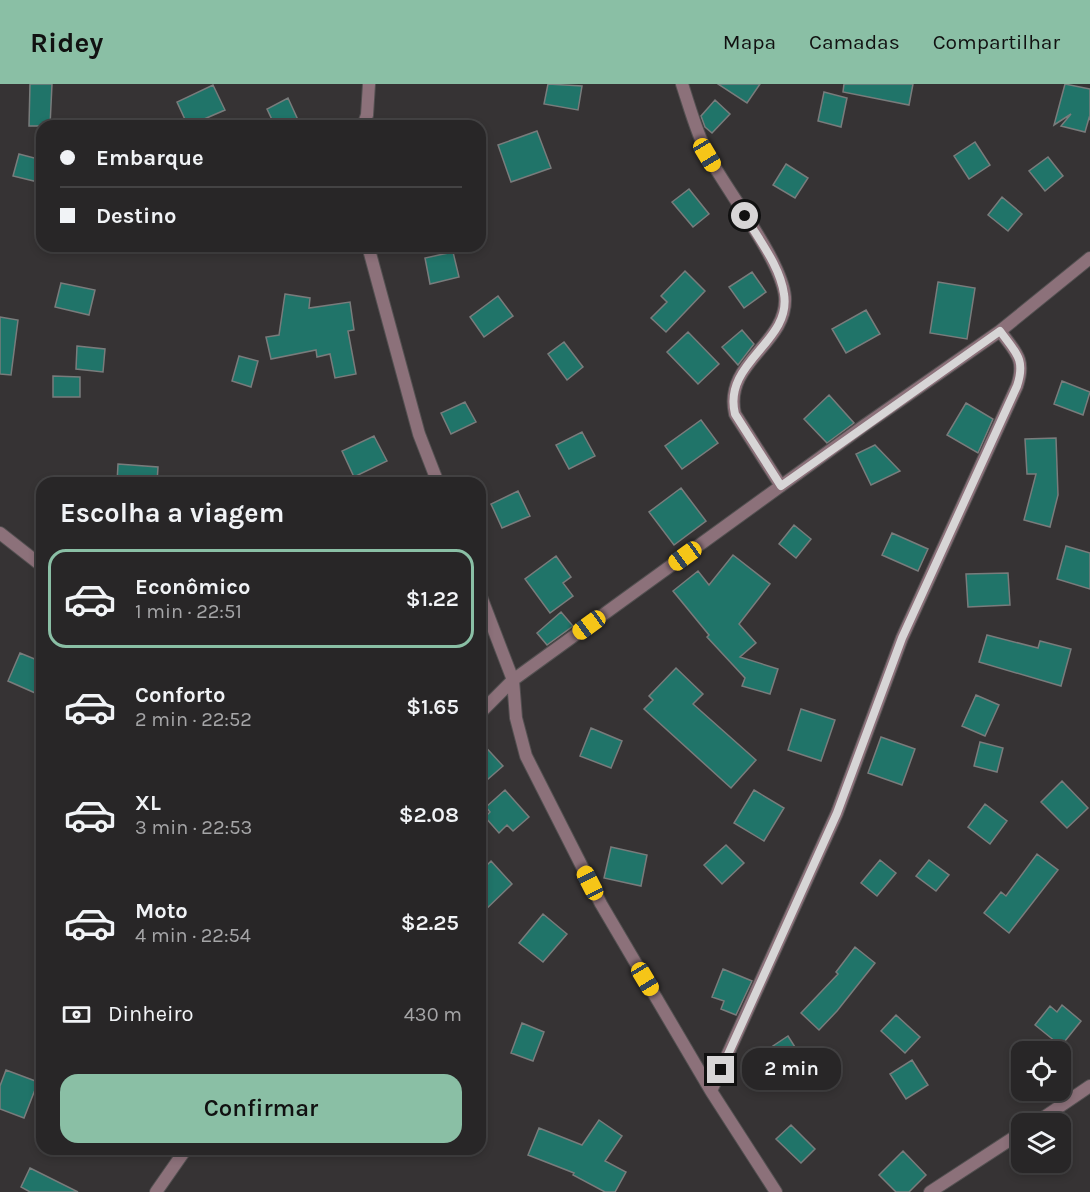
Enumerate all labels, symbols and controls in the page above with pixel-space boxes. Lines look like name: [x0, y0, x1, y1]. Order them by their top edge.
text: Ridey: [30, 26, 103, 59]
text: Mapa: [723, 30, 776, 54]
text: Camadas: [809, 30, 900, 54]
text: Compartilhar: [933, 30, 1060, 54]
car: [690, 135, 724, 175]
text: Embarque: [96, 145, 204, 171]
route start: [731, 202, 758, 229]
text: Destino: [96, 203, 176, 229]
text: Escolha a viagem: [60, 497, 284, 529]
car: [665, 538, 705, 574]
icon: car: [63, 572, 117, 626]
text: Econômico: [135, 574, 250, 600]
text: $1.22: [406, 586, 459, 612]
text: 1 min · 22:51: [135, 600, 242, 623]
car: [569, 607, 609, 643]
icon: car: [63, 680, 117, 734]
text: Conforto: [135, 682, 225, 708]
text: $1.65: [406, 694, 459, 720]
text: 2 min · 22:52: [135, 708, 252, 731]
icon: car: [63, 788, 117, 842]
text: XL: [135, 790, 161, 816]
text: $2.08: [399, 802, 459, 828]
text: 3 min · 22:53: [135, 816, 252, 839]
car: [574, 863, 606, 903]
icon: car: [63, 896, 117, 950]
text: Moto: [135, 898, 188, 924]
text: $2.25: [401, 910, 459, 936]
text: 4 min · 22:54: [135, 924, 251, 947]
car: [628, 959, 662, 999]
icon: cash: [60, 998, 93, 1031]
text: Dinheiro: [108, 1001, 193, 1027]
text: 430 m: [404, 1003, 462, 1026]
map controls: [1011, 1041, 1071, 1173]
button: locate: [1011, 1041, 1071, 1101]
callout: 2 min: [742, 1049, 841, 1091]
route end: [707, 1056, 734, 1083]
text: 2 min: [764, 1057, 819, 1080]
button: Confirmar: [60, 1074, 462, 1143]
button: layers: [1011, 1113, 1071, 1173]

